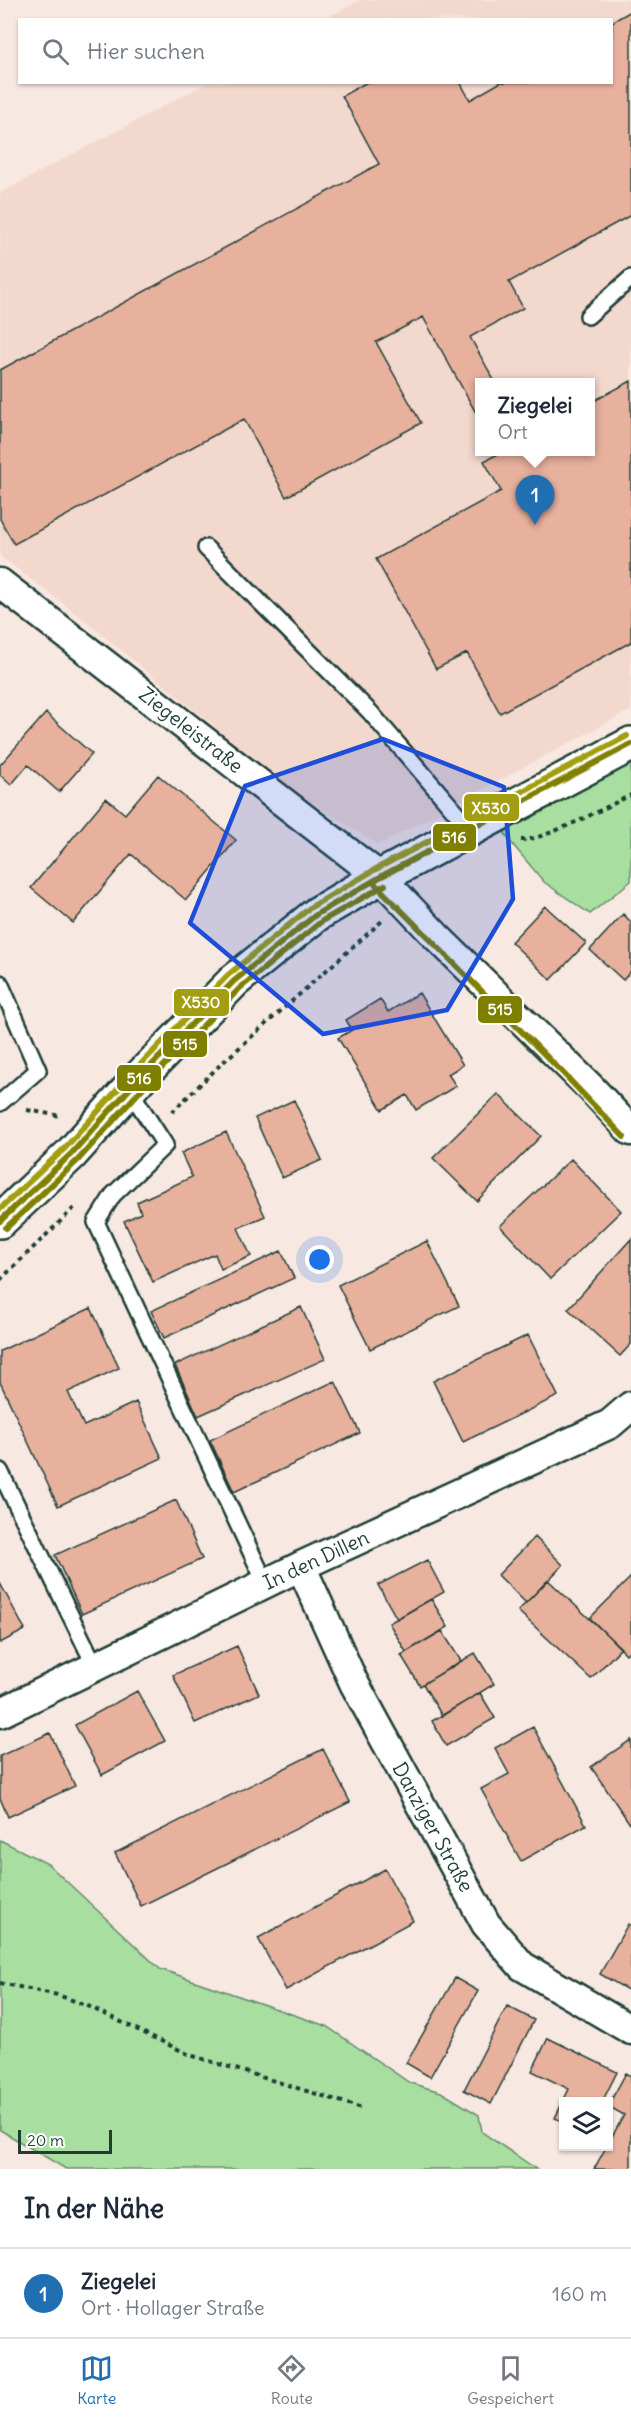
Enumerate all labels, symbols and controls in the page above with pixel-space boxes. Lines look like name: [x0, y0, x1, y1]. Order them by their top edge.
search box: [18, 18, 613, 84]
icon: search: [39, 35, 72, 68]
text: Hier suchen: [87, 37, 205, 65]
popup: [475, 378, 595, 456]
text: Ziegelei: [497, 391, 573, 419]
text: Ort: [497, 419, 528, 444]
pin: 1: [516, 476, 554, 525]
street label: Ziegeleistraße: [134, 681, 248, 778]
line badge: X530: [463, 793, 520, 822]
text: X530: [472, 798, 510, 818]
line badge: 516: [432, 823, 477, 852]
text: 516: [442, 827, 466, 847]
line badge: X530: [173, 988, 230, 1017]
text: X530: [182, 992, 220, 1012]
line badge: 515: [477, 995, 523, 1024]
text: 515: [488, 999, 512, 1019]
line badge: 515: [162, 1030, 208, 1058]
text: 515: [173, 1034, 197, 1054]
line badge: 516: [116, 1064, 162, 1092]
text: 516: [127, 1068, 151, 1088]
your location: [305, 1245, 334, 1274]
street label: In den Dillen: [259, 1524, 373, 1595]
street label: Danziger Straße: [387, 1757, 479, 1896]
map controls: [559, 2097, 613, 2151]
button: layers: [559, 2097, 613, 2151]
scale bar: [18, 2127, 112, 2154]
text: 20 m: [27, 2130, 64, 2150]
text: In der Nähe: [24, 2192, 164, 2225]
text: Ziegelei: [81, 2267, 156, 2295]
text: 1: [40, 2281, 47, 2306]
text: 160 m: [552, 2281, 607, 2306]
text: Ort · Hollager Straße: [81, 2295, 265, 2320]
tab: Karte: [77, 2352, 116, 2408]
tab: Route: [271, 2352, 313, 2408]
tab: Gespeichert: [467, 2352, 554, 2408]

